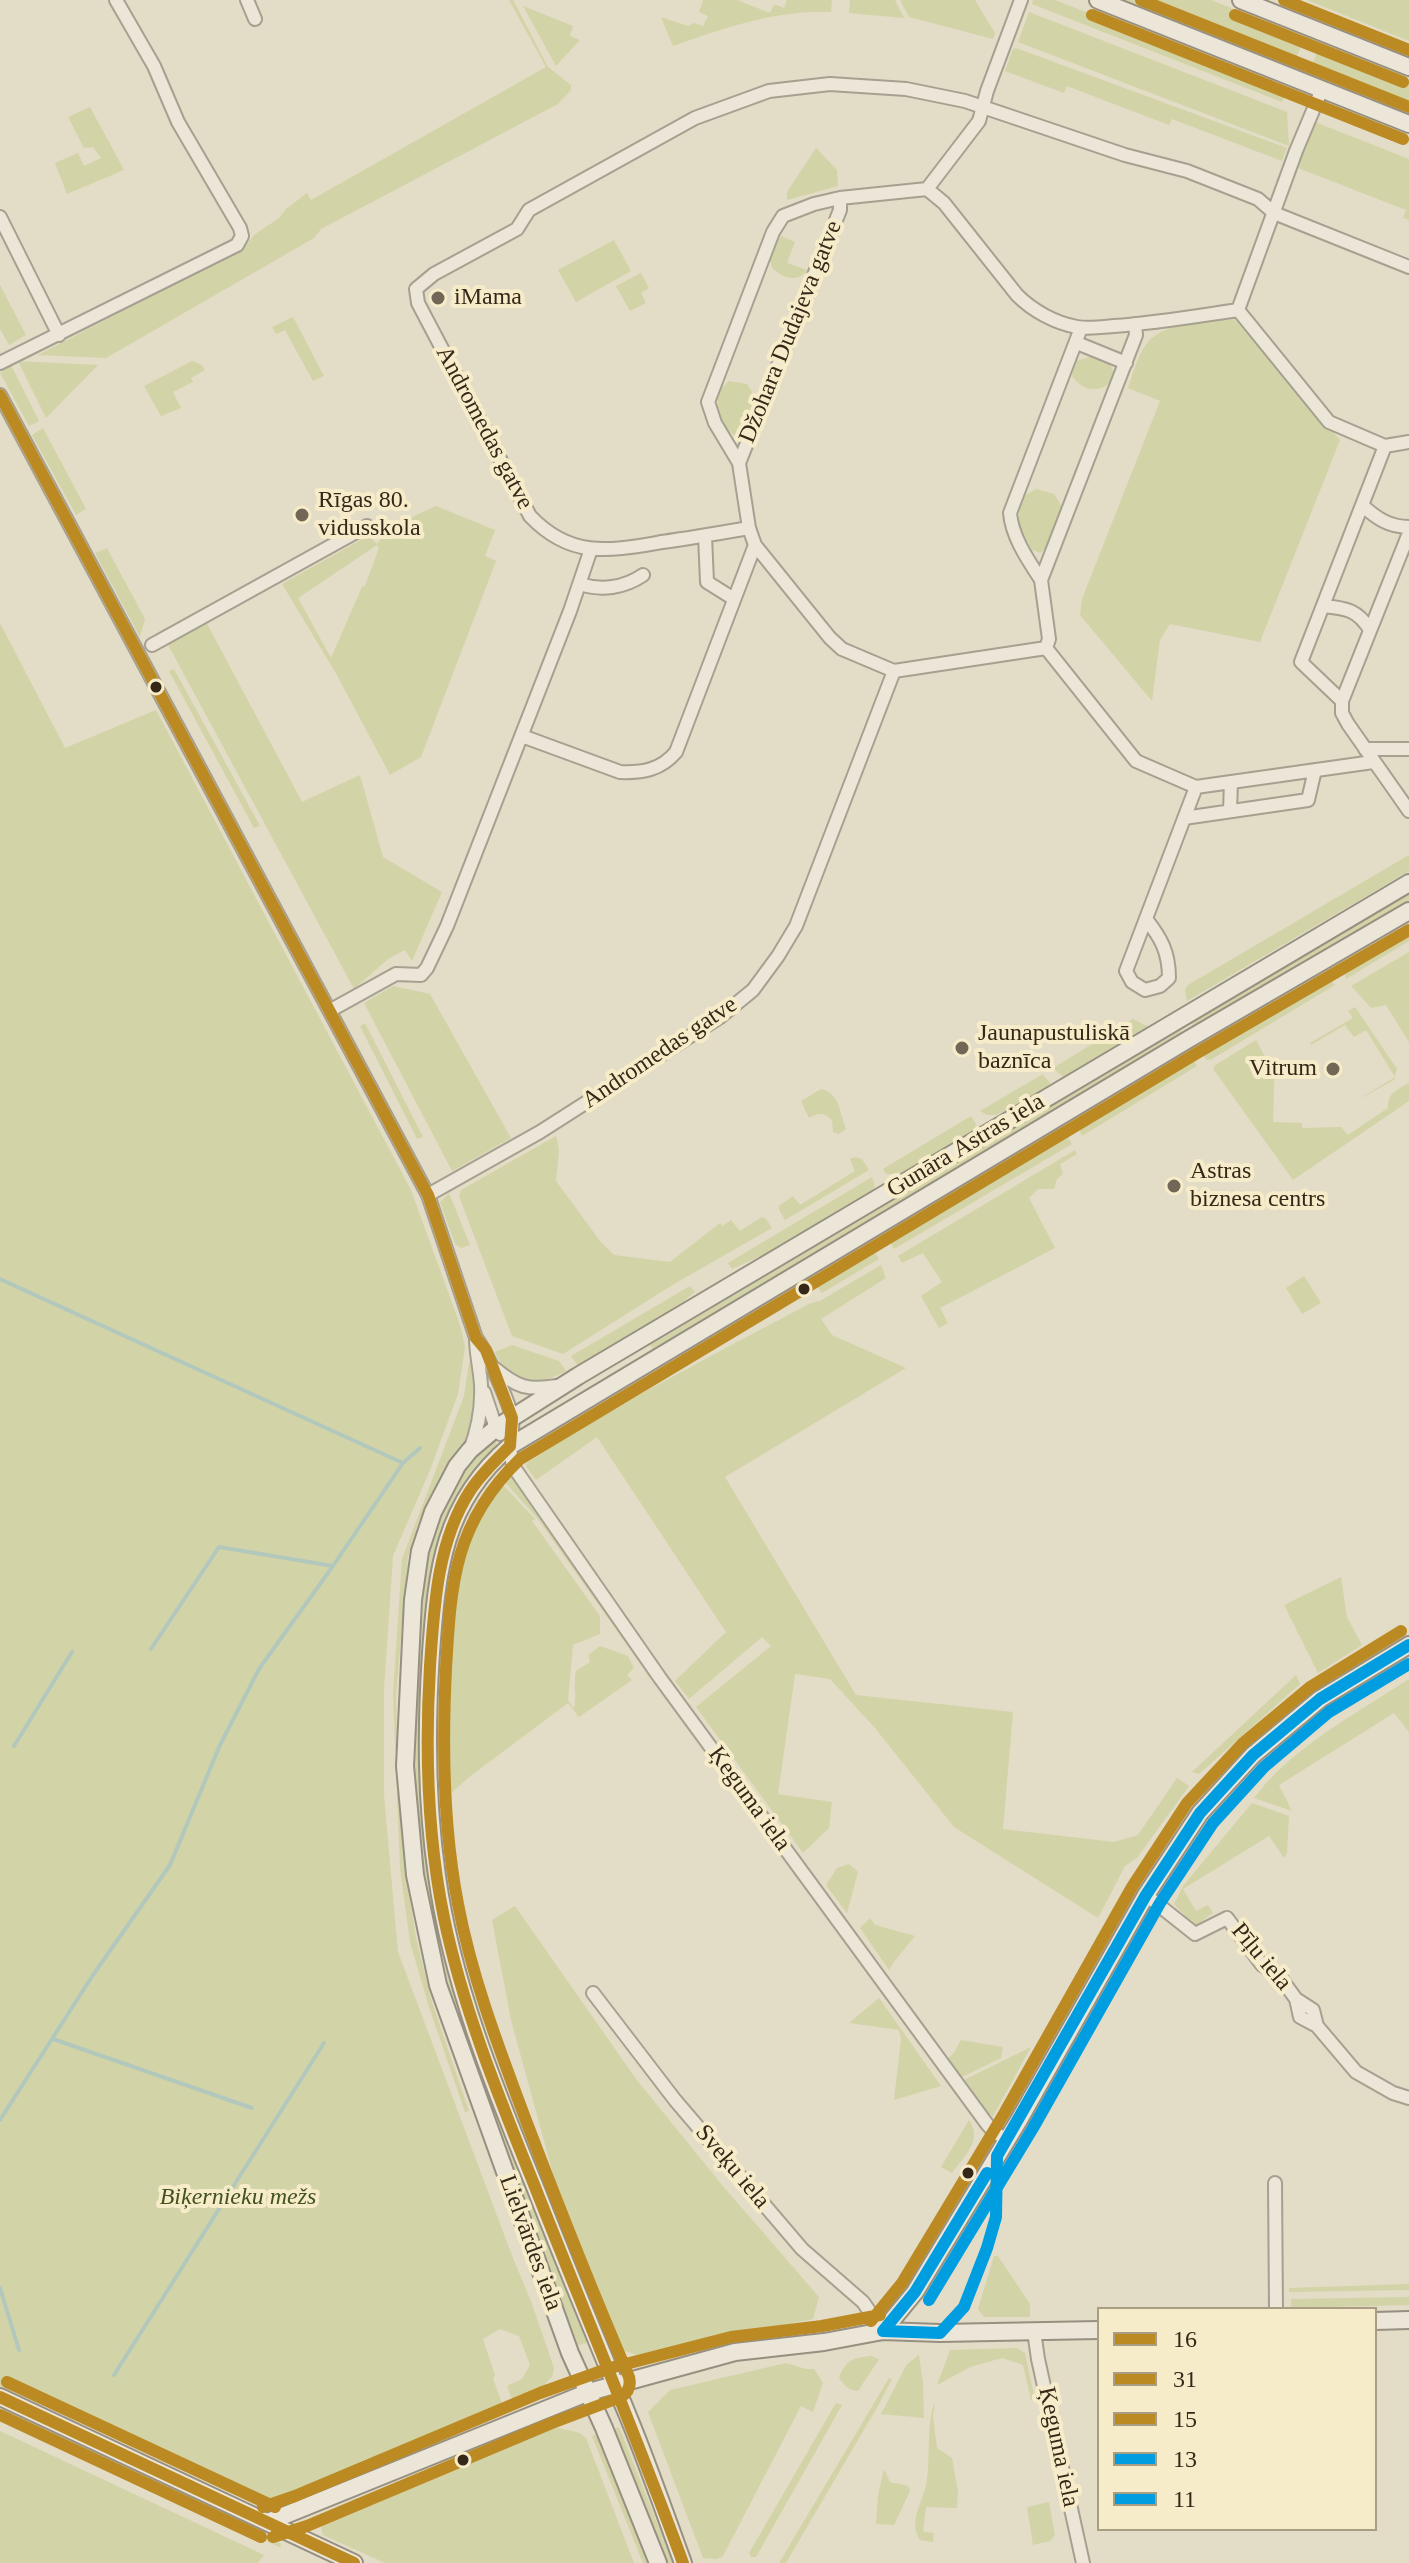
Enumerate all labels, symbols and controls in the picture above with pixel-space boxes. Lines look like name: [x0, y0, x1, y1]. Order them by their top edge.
street label: Džohara Dudajeva gatve: [733, 217, 849, 447]
place label: iMama: [454, 284, 522, 312]
marker: iMama: [429, 289, 447, 307]
street label: Andromedas gatve: [429, 342, 539, 514]
place label: Rīgas 80. vidusskola: [318, 487, 421, 543]
marker: Rīgas 80. vidusskola: [293, 506, 311, 524]
unlabelled marker: [148, 679, 164, 695]
street label: Andromedas gatve: [577, 991, 743, 1115]
place label: Jaunapustuliskā baznīca: [978, 1020, 1130, 1076]
marker: Jaunapustuliskā baznīca: [953, 1039, 971, 1057]
place label: Vitrum: [1249, 1055, 1317, 1083]
marker: Vitrum: [1324, 1060, 1342, 1078]
street label: Gunāra Astras iela: [882, 1088, 1050, 1204]
place label: Astras biznesa centrs: [1190, 1158, 1325, 1214]
marker: Astras biznesa centrs: [1165, 1177, 1183, 1195]
unlabelled marker: [796, 1281, 812, 1297]
street label: Ķeguma iela: [702, 1741, 796, 1857]
street label: Pīļu iela: [1224, 1917, 1298, 1997]
street label: Sveķu iela: [689, 2119, 775, 2215]
unlabelled marker: [960, 2165, 976, 2181]
street label: Lielvārdes iela: [492, 2171, 568, 2315]
park label: Biķernieku mežs: [160, 2184, 316, 2212]
legend: [1097, 2307, 1377, 2531]
text: 16: [1173, 2326, 1197, 2352]
text: 31: [1173, 2366, 1197, 2392]
street label: Ķeguma iela: [1031, 2384, 1085, 2510]
text: 15: [1173, 2406, 1197, 2432]
text: 13: [1173, 2446, 1197, 2472]
unlabelled marker: [455, 2452, 471, 2468]
text: 11: [1173, 2486, 1196, 2512]

